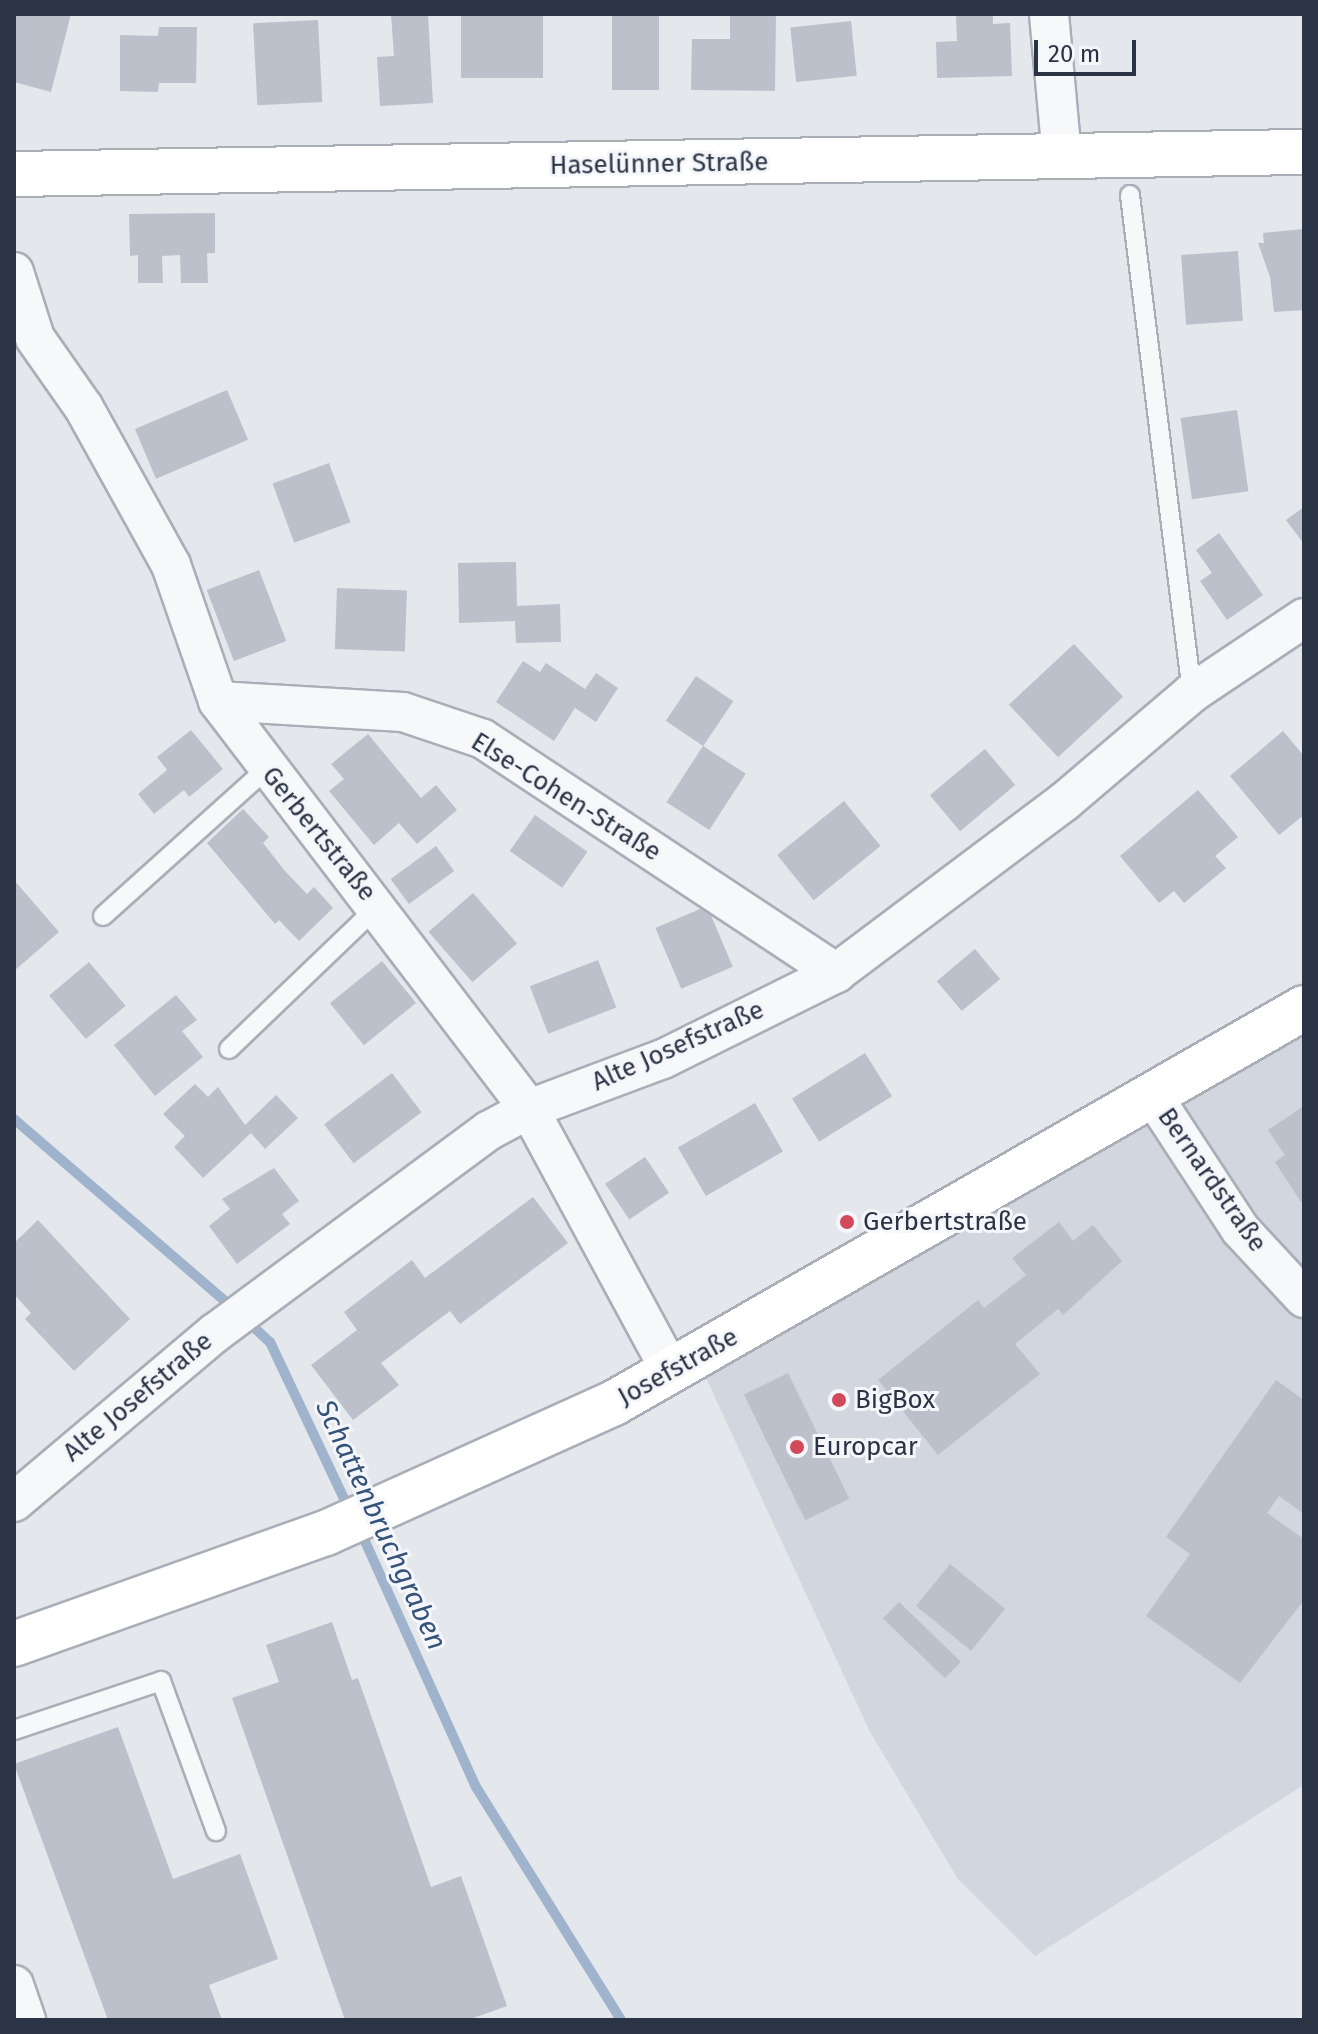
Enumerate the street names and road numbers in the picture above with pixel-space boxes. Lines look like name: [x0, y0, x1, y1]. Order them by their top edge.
street label: Haselünner Straße: [549, 146, 769, 182]
street label: Else-Cohen-Straße: [465, 726, 667, 868]
street label: Gerbertstraße: [255, 760, 383, 908]
street label: Alte Josefstraße: [587, 994, 769, 1098]
street label: Bernardstraße: [1151, 1102, 1273, 1258]
street label: Josefstraße: [613, 1321, 743, 1413]
street label: Alte Josefstraße: [57, 1326, 219, 1468]

